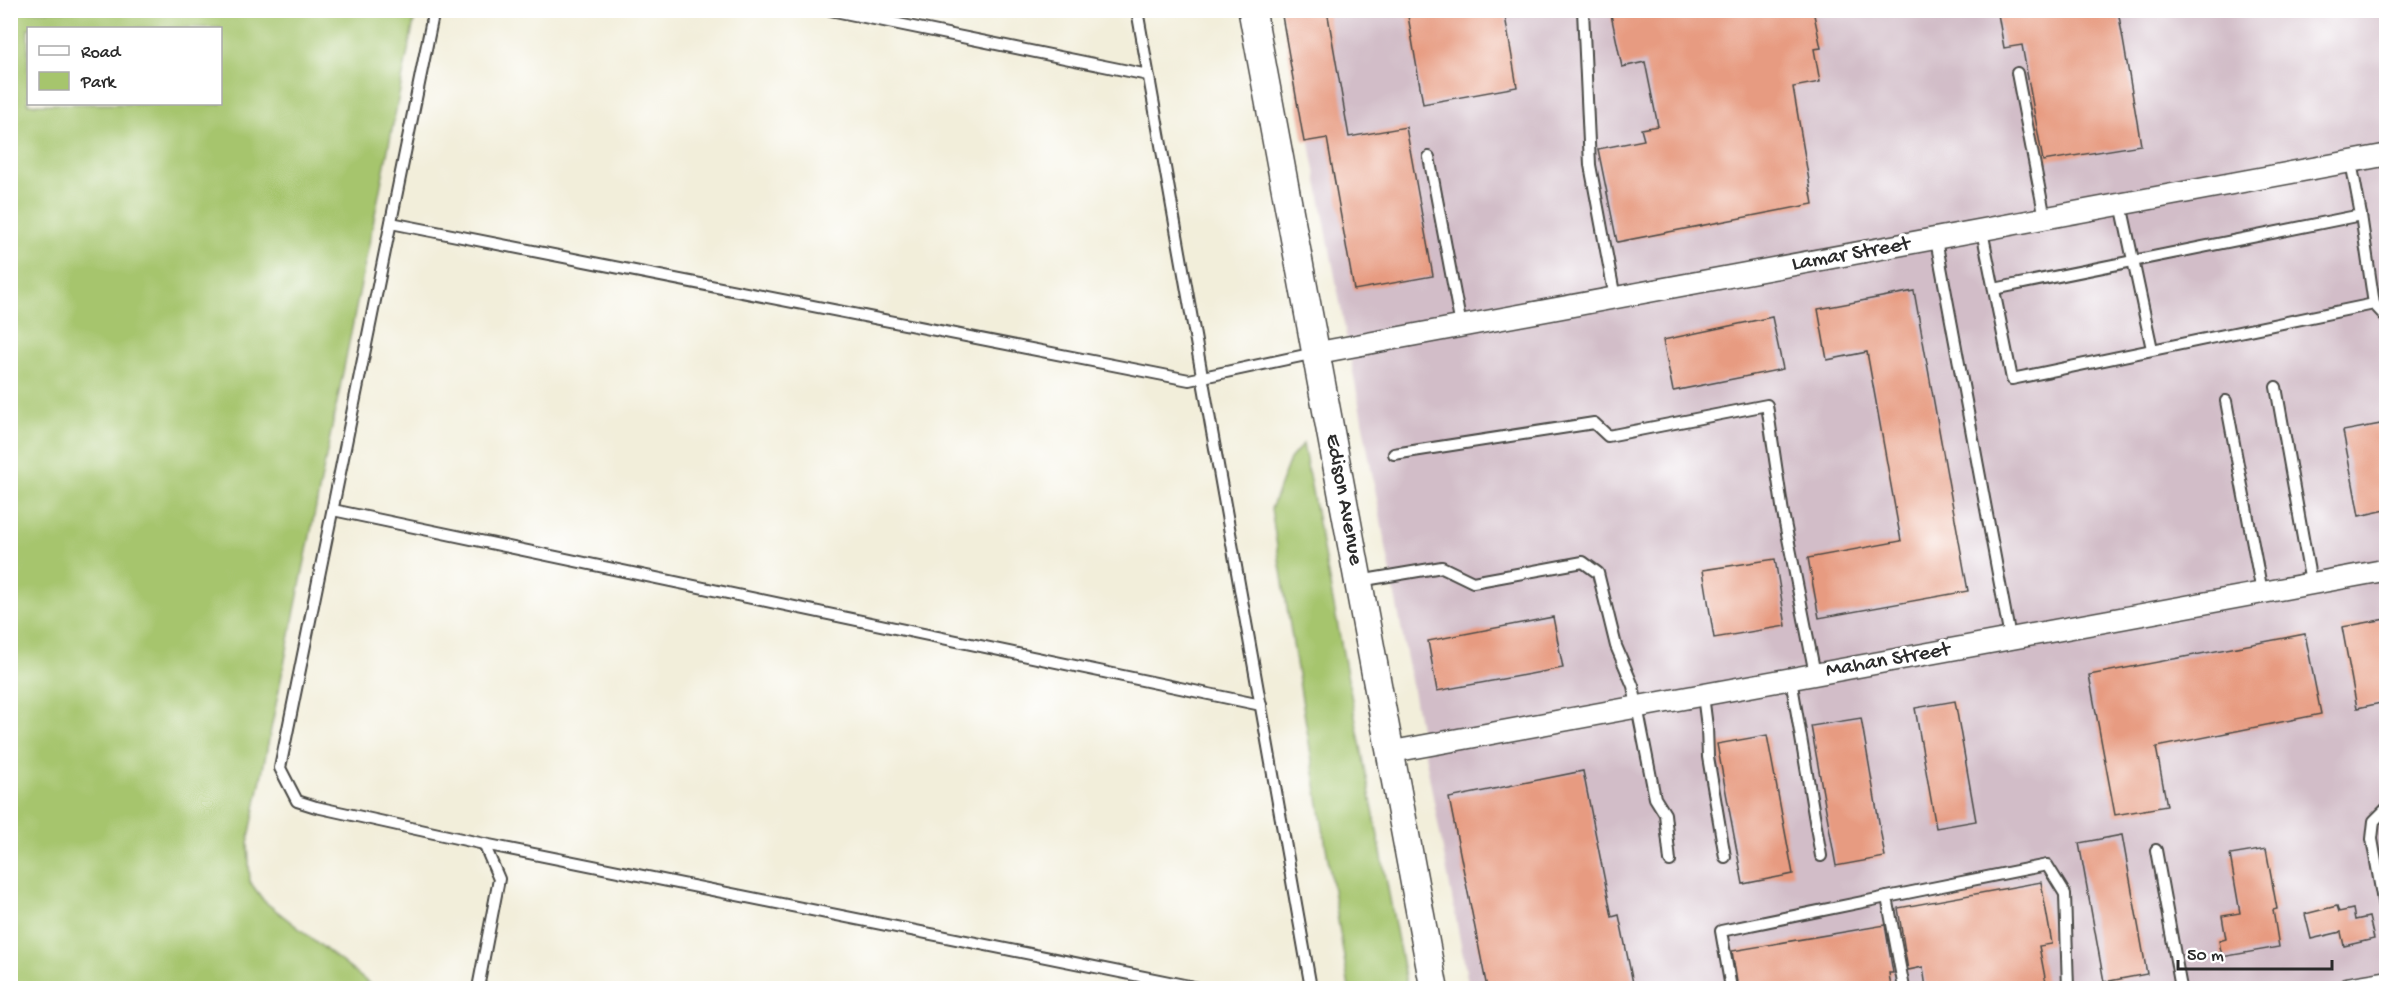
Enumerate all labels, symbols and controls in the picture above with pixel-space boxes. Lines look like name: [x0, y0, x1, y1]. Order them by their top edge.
legend: [27, 27, 222, 105]
text: Road: [81, 43, 122, 64]
text: Park: [80, 73, 117, 94]
street label: Lamar Street: [1790, 231, 1914, 278]
street label: Edison Avenue: [1318, 432, 1368, 568]
street label: Mahan Street: [1824, 637, 1954, 685]
scale bar: [2178, 933, 2332, 971]
text: 50 m: [2187, 946, 2224, 967]

